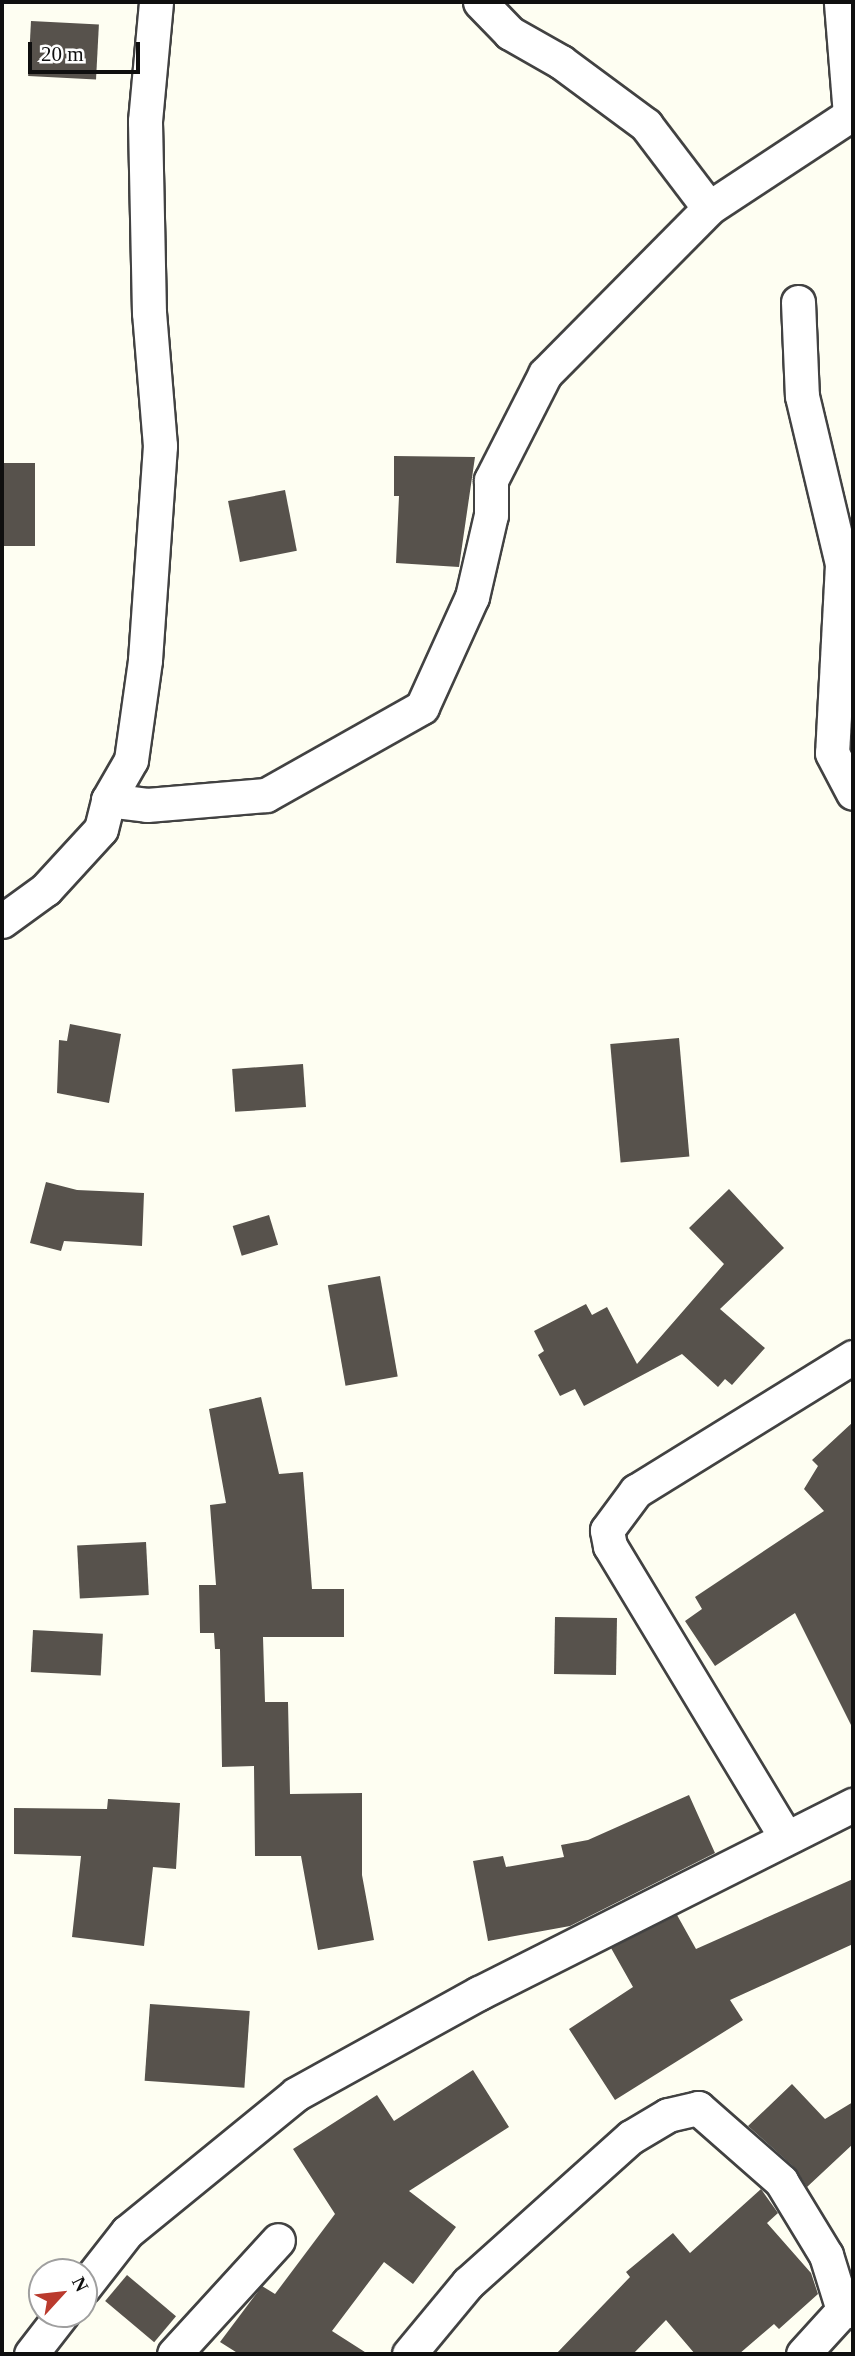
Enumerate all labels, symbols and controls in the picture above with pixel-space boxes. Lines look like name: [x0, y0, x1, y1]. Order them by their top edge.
scale bar: [32, 28, 144, 72]
text: 20 m: [41, 42, 84, 66]
north arrow: [28, 2258, 98, 2328]
text: N: [68, 2273, 93, 2295]

